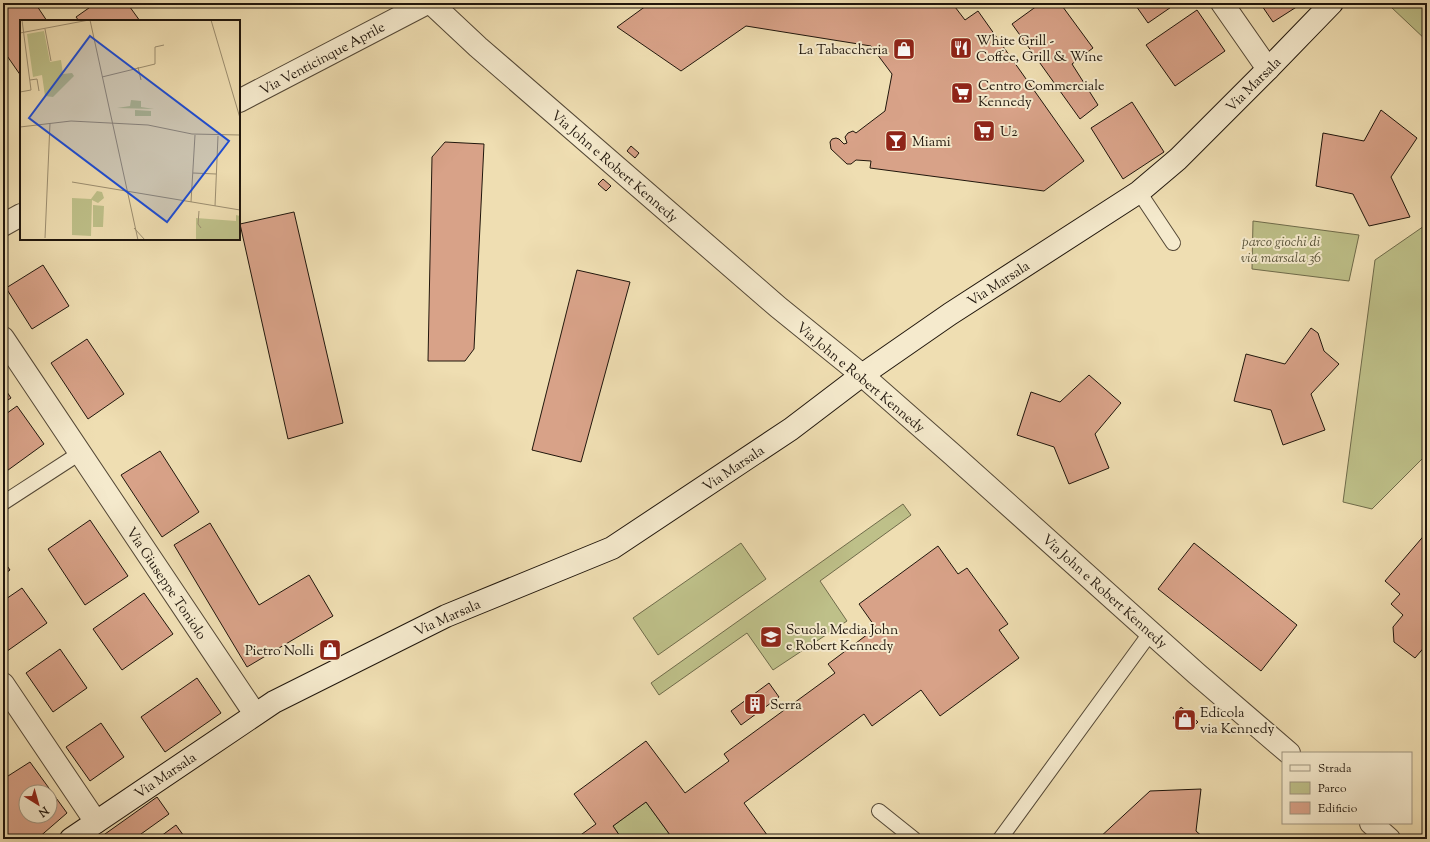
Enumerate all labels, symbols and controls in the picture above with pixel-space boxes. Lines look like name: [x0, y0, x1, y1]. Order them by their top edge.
street label: Via Venticinque Aprile: [257, 18, 389, 101]
inset map: [20, 20, 240, 240]
place label: White Grill - Coffee, Grill & Wine: [976, 32, 1103, 68]
restaurant icon: White Grill - Coffee, Grill & Wine: [948, 35, 974, 61]
shop icon: La Tabaccheria: [891, 36, 917, 62]
place label: La Tabaccheria: [798, 41, 889, 61]
street label: Via Marsala: [1222, 53, 1287, 117]
place label: Centro Commerciale Kennedy: [978, 77, 1105, 113]
supermarket icon: Centro Commerciale Kennedy: [949, 80, 975, 106]
street label: Via John e Robert Kennedy: [546, 107, 682, 228]
supermarket icon: U2: [971, 118, 997, 144]
place label: U2: [1000, 123, 1018, 143]
bar icon: Miami: [883, 128, 909, 154]
place label: Miami: [912, 133, 951, 153]
park label: parco giochi di via marsala 36: [1241, 233, 1321, 269]
street label: Via Marsala: [964, 257, 1035, 312]
street label: Via John e Robert Kennedy: [791, 319, 928, 438]
street label: Via Marsala: [699, 441, 769, 498]
street label: Via Giuseppe Toniolo: [120, 524, 211, 645]
street label: Via John e Robert Kennedy: [1037, 531, 1171, 654]
street label: Via Marsala: [412, 595, 485, 642]
place label: Scuola Media John e Robert Kennedy: [786, 621, 898, 657]
school or university icon: Scuola Media John e Robert Kennedy: [758, 624, 784, 650]
shop icon: Pietro Nolli: [317, 637, 343, 663]
place label: Pietro Nolli: [245, 642, 314, 662]
building icon: Serra: [742, 691, 768, 717]
place label: Serra: [770, 696, 802, 716]
place label: Edicola via Kennedy: [1200, 704, 1274, 740]
shop icon: Edicola via Kennedy: [1172, 707, 1198, 733]
street label: Via Marsala: [131, 748, 201, 805]
legend: [1282, 752, 1412, 824]
text: Strada: [1318, 760, 1352, 778]
text: Parco: [1318, 780, 1347, 798]
north arrow: [18, 784, 58, 824]
text: Edificio: [1318, 800, 1358, 818]
text: N: [35, 802, 53, 820]

